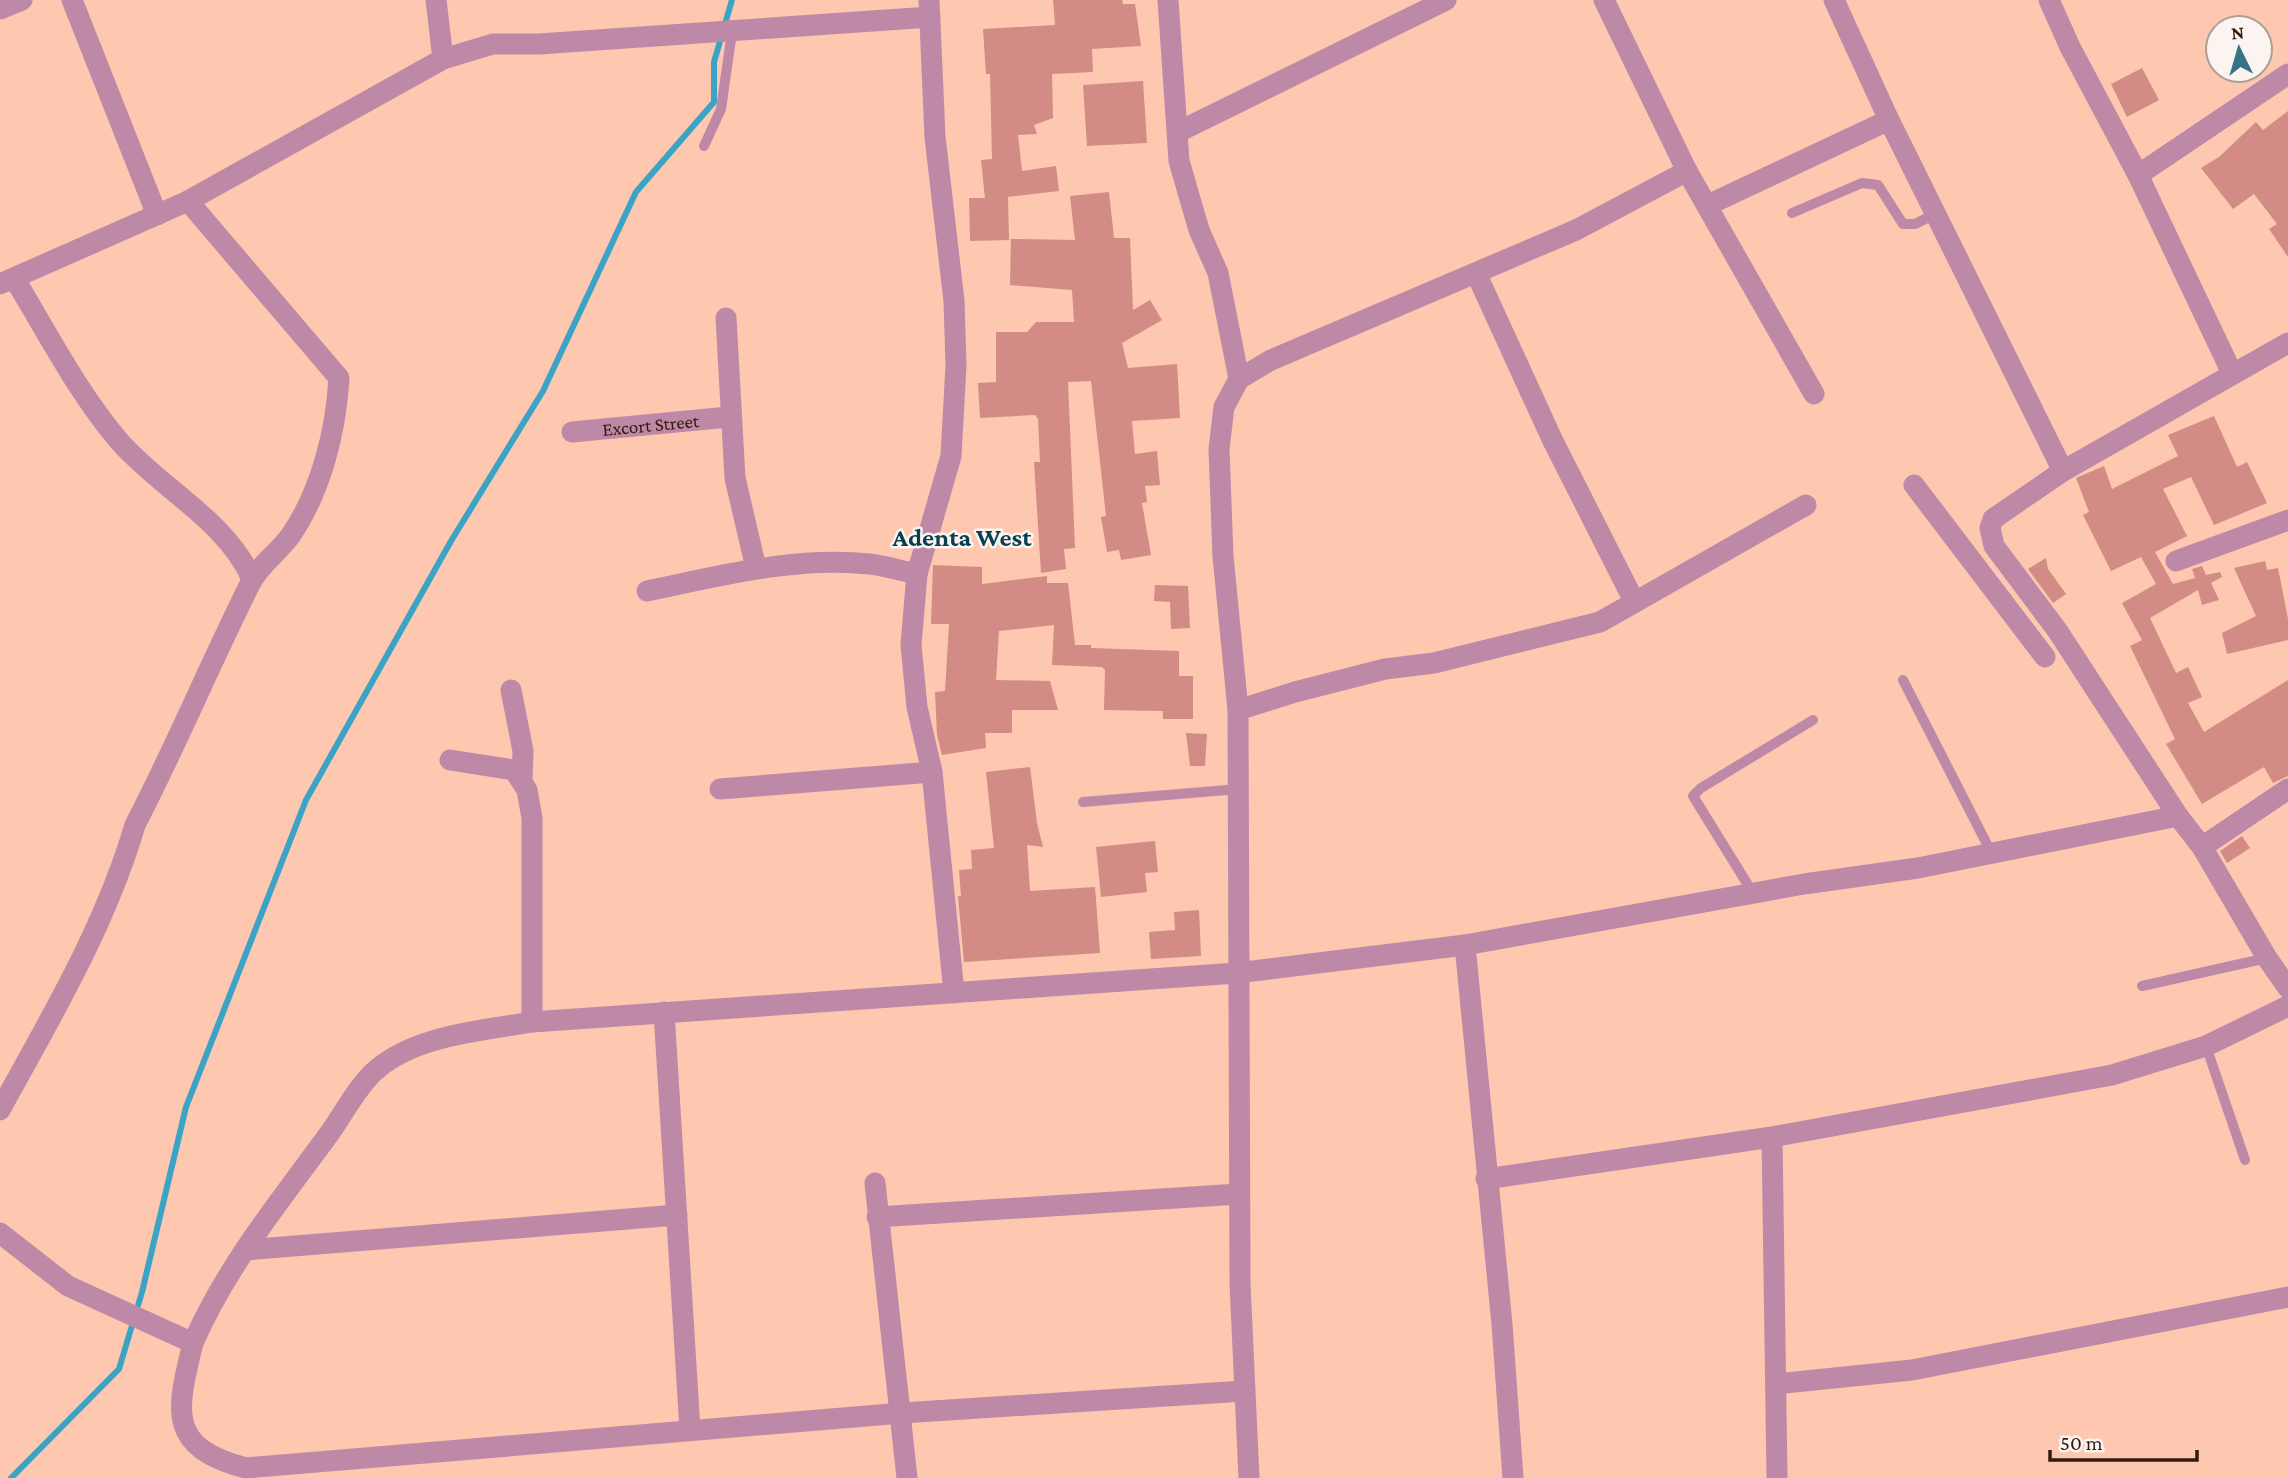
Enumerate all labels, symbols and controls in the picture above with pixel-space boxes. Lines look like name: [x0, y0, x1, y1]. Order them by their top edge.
north arrow: [2204, 14, 2274, 84]
text: N: [2230, 22, 2245, 44]
street label: Excort Street: [601, 410, 701, 440]
district label: Adenta West: [891, 523, 1032, 552]
scale bar: [2050, 1418, 2197, 1462]
text: 50 m: [2060, 1431, 2103, 1455]

